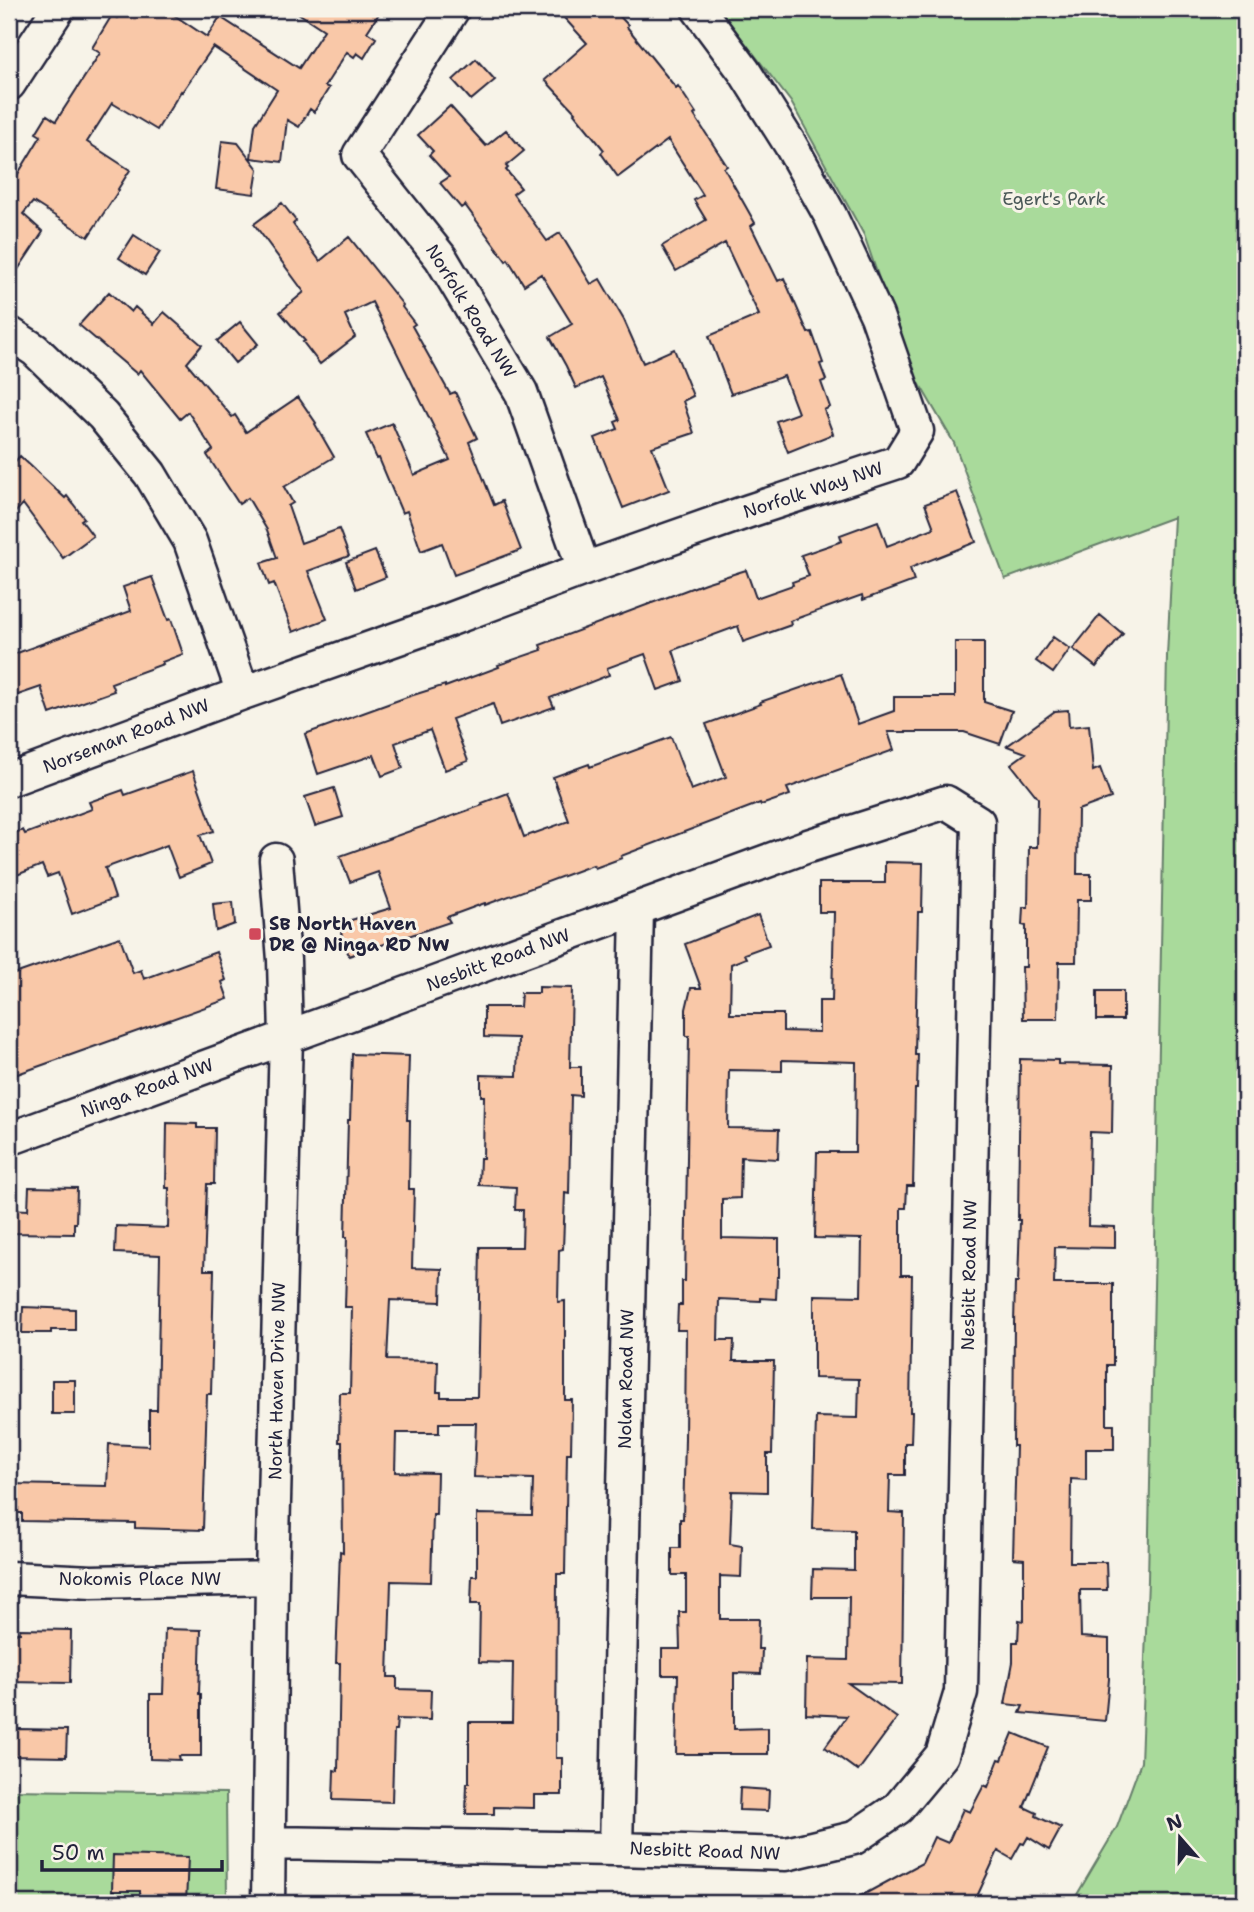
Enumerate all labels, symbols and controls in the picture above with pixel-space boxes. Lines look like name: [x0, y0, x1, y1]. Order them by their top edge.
park label: Egert's Park: [1002, 187, 1106, 211]
street label: Norfolk Road NW: [420, 240, 522, 382]
street label: Norfolk Way NW: [740, 456, 886, 524]
street label: Norseman Road NW: [39, 693, 213, 779]
place label: SB North Haven DR @ Ninga RD NW: [269, 912, 450, 957]
street label: Nesbitt Road NW: [423, 923, 573, 997]
marker: SB North Haven DR @ Ninga RD NW: [247, 926, 263, 942]
street label: Ninga Road NW: [77, 1053, 217, 1123]
street label: Nesbitt Road NW: [956, 1199, 982, 1351]
street label: North Haven Drive NW: [263, 1282, 291, 1480]
street label: Nolan Road NW: [613, 1309, 639, 1449]
street label: Nokomis Place NW: [59, 1567, 221, 1591]
north arrow: [1146, 1804, 1216, 1874]
text: N: [1163, 1808, 1186, 1837]
scale bar: [42, 1828, 222, 1872]
street label: Nesbitt Road NW: [629, 1836, 781, 1866]
text: 50 m: [52, 1839, 105, 1867]

